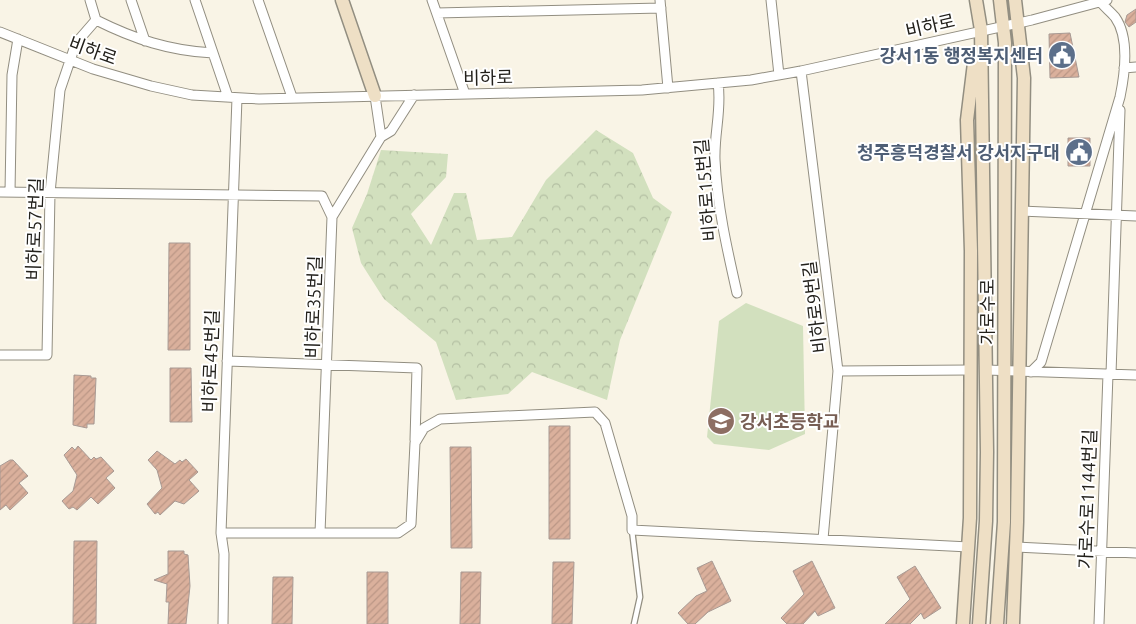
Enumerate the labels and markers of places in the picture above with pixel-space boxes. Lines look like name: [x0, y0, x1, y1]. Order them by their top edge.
public building icon: 강서1동 행정복지센터: [1047, 40, 1077, 70]
place label: 강서1동 행정복지센터: [880, 45, 1043, 65]
public building icon: 청주흥덕경찰서 강서지구대: [1064, 137, 1094, 167]
place label: 청주흥덕경찰서 강서지구대: [857, 142, 1060, 162]
school or university icon: 강서초등학교: [706, 406, 736, 436]
place label: 강서초등학교: [740, 411, 839, 431]

